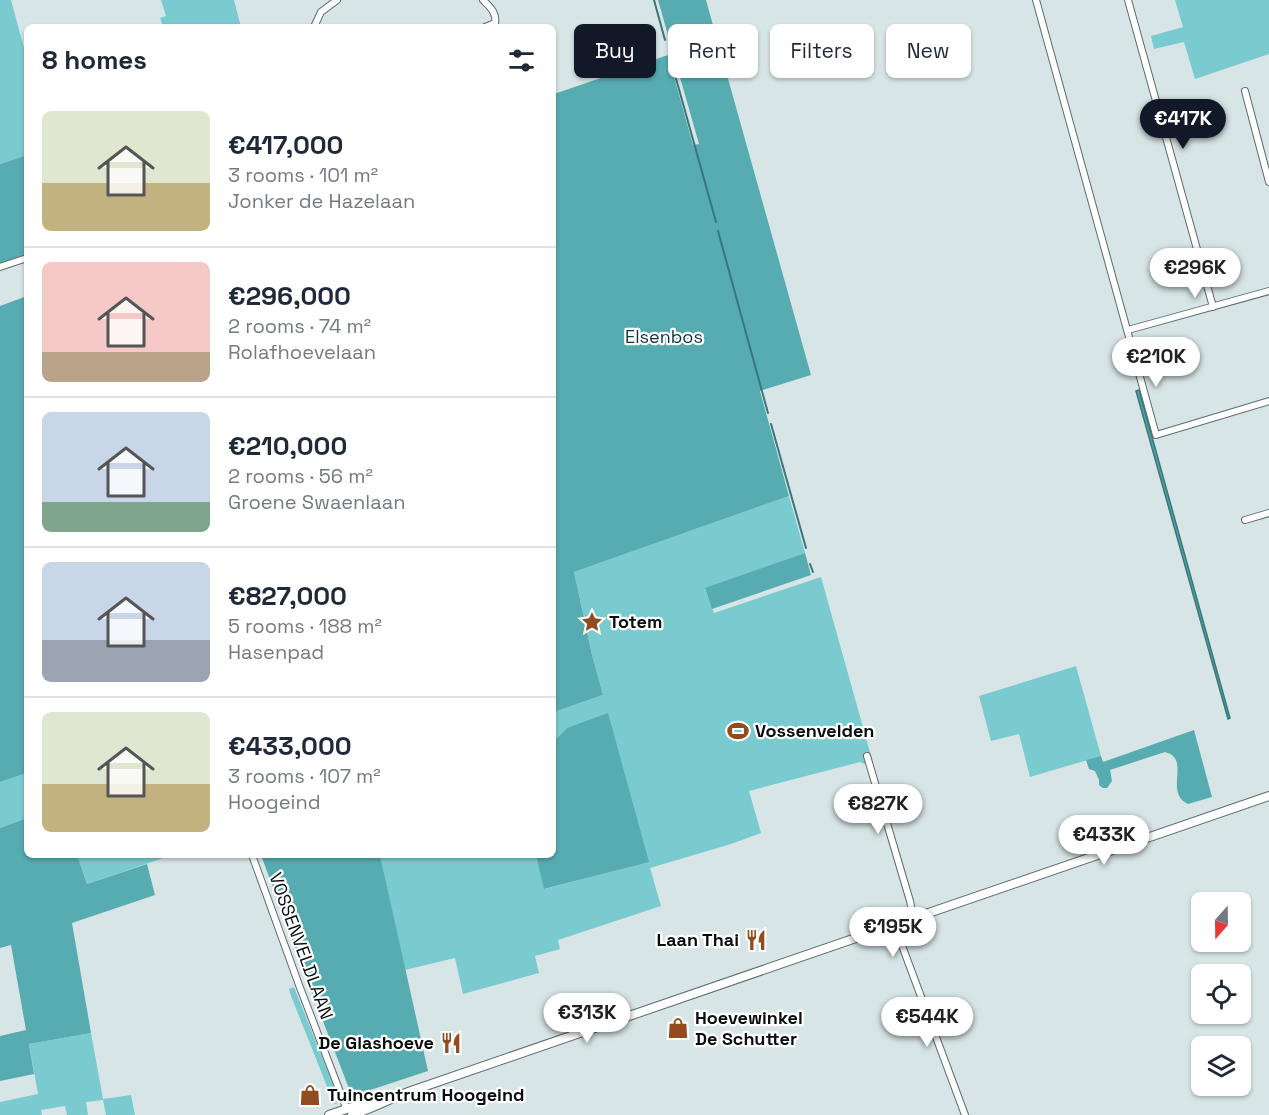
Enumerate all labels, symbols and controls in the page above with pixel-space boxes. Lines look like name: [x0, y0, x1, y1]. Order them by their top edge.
chip: Buy: [574, 24, 656, 78]
chip: Rent: [668, 24, 758, 78]
chip: Filters: [770, 24, 874, 78]
chip: New: [886, 24, 971, 78]
text: 8 homes: [42, 43, 147, 77]
icon: filters: [505, 44, 538, 77]
pin: €417K: [1141, 99, 1225, 150]
text: €417K: [1154, 105, 1212, 131]
text: €417,000: [228, 128, 343, 162]
icon: home: [90, 135, 162, 207]
text: 3 rooms · 101 m²: [228, 162, 378, 188]
text: Jonker de Hazelaan: [228, 188, 415, 214]
pin: €296K: [1153, 248, 1237, 299]
text: €296K: [1164, 254, 1226, 280]
text: €296,000: [228, 279, 351, 313]
icon: home: [90, 286, 162, 358]
text: 2 rooms · 74 m²: [228, 313, 371, 339]
park label: Elsenbos: [625, 325, 703, 348]
pin: €210K: [1114, 337, 1198, 388]
text: Rolafhoevelaan: [228, 339, 376, 365]
text: €210K: [1126, 343, 1186, 369]
text: €210,000: [228, 429, 347, 463]
icon: home: [90, 436, 162, 508]
text: 2 rooms · 56 m²: [228, 463, 373, 489]
text: Groene Swaenlaan: [228, 489, 405, 515]
text: €827,000: [228, 579, 347, 613]
icon: home: [90, 586, 162, 658]
place icon: Totem: [580, 610, 604, 634]
place label: Totem: [609, 610, 662, 633]
text: 5 rooms · 188 m²: [228, 613, 382, 639]
text: Hasenpad: [228, 639, 324, 665]
sports icon: Vossenvelden: [726, 719, 750, 743]
place label: Vossenvelden: [755, 719, 874, 742]
text: €433,000: [228, 729, 352, 763]
icon: home: [90, 736, 162, 808]
text: 3 rooms · 107 m²: [228, 763, 381, 789]
pin: €827K: [836, 784, 920, 835]
text: Hoogeind: [228, 789, 321, 815]
text: €827K: [848, 790, 908, 816]
pin: €433K: [1062, 815, 1146, 866]
text: €433K: [1072, 821, 1136, 847]
street label: VOSSENVELDLAAN: [264, 869, 339, 1022]
north arrow: [1191, 892, 1251, 952]
map controls: [1191, 892, 1251, 1096]
pin: €195K: [851, 907, 935, 958]
text: €195K: [863, 913, 923, 939]
place label: Laan Thai: [656, 928, 739, 951]
restaurant icon: Laan Thai: [744, 928, 768, 952]
button: locate: [1191, 964, 1251, 1024]
pin: €313K: [545, 993, 629, 1044]
pin: €544K: [885, 997, 969, 1048]
text: €313K: [557, 999, 617, 1025]
text: €544K: [895, 1003, 959, 1029]
place label: Hoevewinkel De Schutter: [695, 1006, 803, 1050]
shop icon: Hoevewinkel De Schutter: [666, 1016, 690, 1040]
place label: De Glashoeve: [318, 1031, 434, 1054]
restaurant icon: De Glashoeve: [439, 1031, 463, 1055]
button: layers: [1191, 1036, 1251, 1096]
shop icon: Tuincentrum Hoogeind: [298, 1083, 322, 1107]
place label: Tuincentrum Hoogeind: [327, 1083, 524, 1106]

